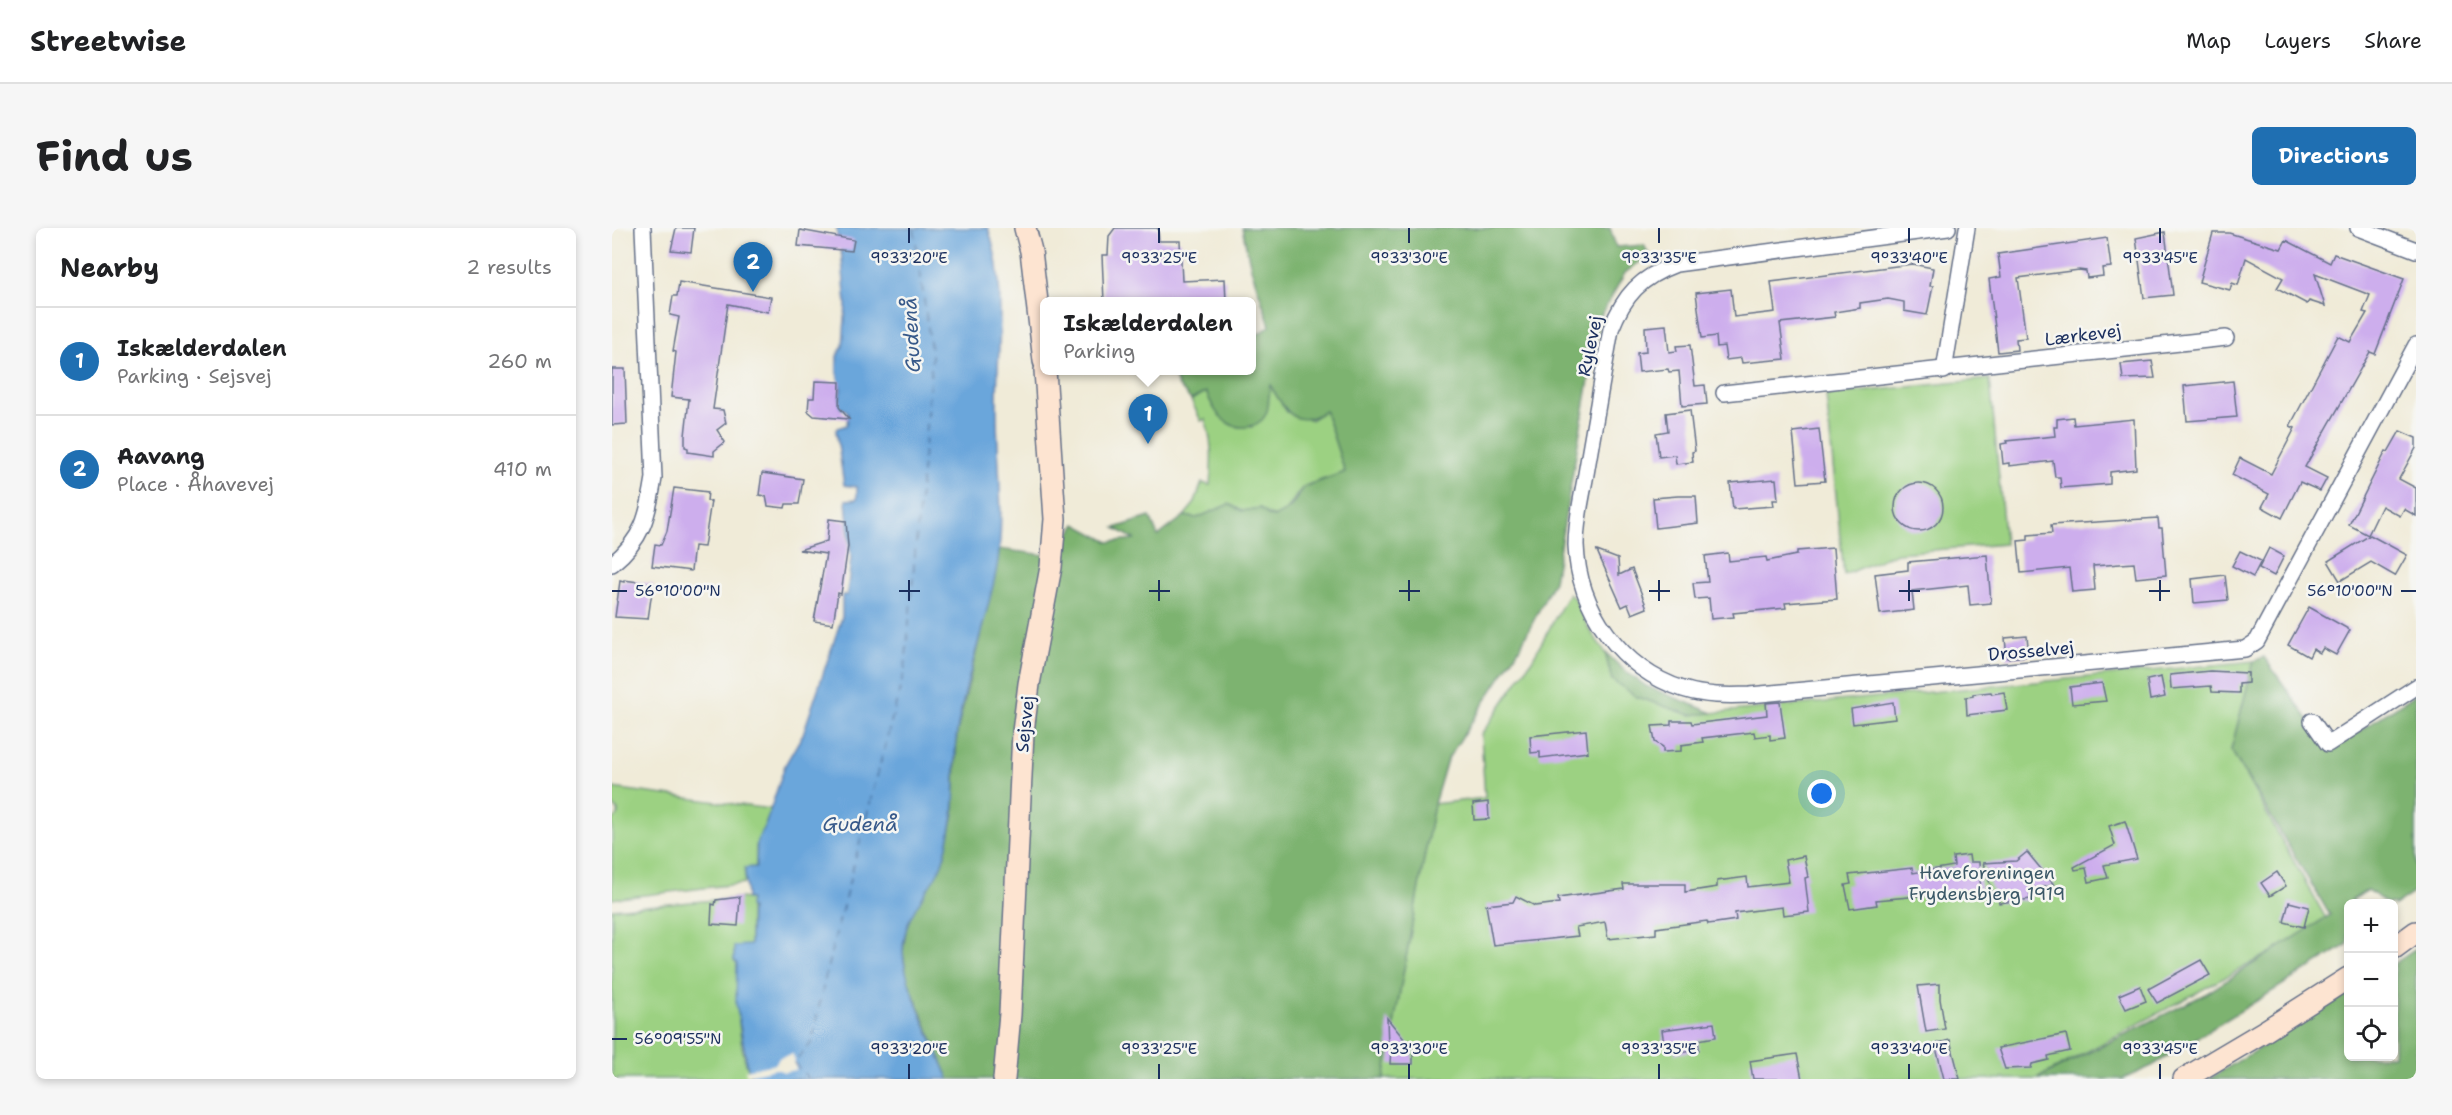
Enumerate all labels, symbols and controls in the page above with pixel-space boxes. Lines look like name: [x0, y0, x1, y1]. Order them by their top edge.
text: Streetwise: [30, 22, 186, 60]
text: Map: [2186, 27, 2231, 55]
text: Layers: [2264, 27, 2331, 55]
text: Share: [2364, 27, 2422, 55]
button: Directions: [2252, 127, 2416, 185]
text: Find us: [36, 128, 193, 184]
pin: 2: [734, 242, 772, 292]
text: 9°33'20"E: [870, 248, 948, 268]
text: 9°33'25"E: [1121, 248, 1197, 268]
text: 9°33'30"E: [1370, 248, 1448, 268]
text: 9°33'35"E: [1621, 248, 1697, 268]
text: 9°33'40"E: [1870, 248, 1948, 268]
text: 9°33'45"E: [2122, 248, 2198, 268]
text: Nearby: [60, 250, 159, 285]
text: 2 results: [466, 254, 552, 280]
water label: Gudenå: [896, 297, 926, 373]
popup: [1040, 297, 1256, 375]
text: Iskælderdalen: [1063, 309, 1233, 338]
street label: Rylevej: [1572, 313, 1608, 379]
street label: Lærkevej: [2043, 318, 2123, 352]
text: Iskælderdalen: [117, 334, 287, 363]
text: Parking: [1063, 338, 1135, 364]
text: 1: [75, 348, 84, 374]
text: 260 m: [487, 348, 552, 374]
text: Parking · Sejsvej: [117, 363, 272, 389]
pin: 1: [1128, 394, 1168, 444]
text: Aavang: [117, 442, 205, 471]
text: 2: [73, 456, 87, 482]
text: 410 m: [493, 456, 552, 482]
text: Place · Åhavevej: [117, 471, 274, 497]
text: 56°10'00"N: [635, 581, 721, 601]
text: 56°10'00"N: [2307, 581, 2393, 601]
street label: Drosselvej: [1987, 635, 2075, 667]
street label: Sejsvej: [1010, 694, 1040, 754]
your location: [1807, 779, 1836, 808]
water label: Gudenå: [822, 811, 898, 837]
park label: Haveforeningen Frydensbjerg 1919: [1909, 861, 2065, 906]
map controls: [2344, 899, 2398, 1061]
button: +: [2344, 899, 2398, 953]
button: −: [2344, 953, 2398, 1007]
button: locate: [2344, 1007, 2398, 1061]
text: 56°09'55"N: [635, 1029, 721, 1049]
text: 9°33'20"E: [870, 1039, 948, 1059]
text: 9°33'25"E: [1121, 1039, 1197, 1059]
text: 9°33'30"E: [1370, 1039, 1448, 1059]
text: 9°33'35"E: [1621, 1039, 1697, 1059]
text: 9°33'40"E: [1870, 1039, 1948, 1059]
text: 9°33'45"E: [2122, 1039, 2198, 1059]

